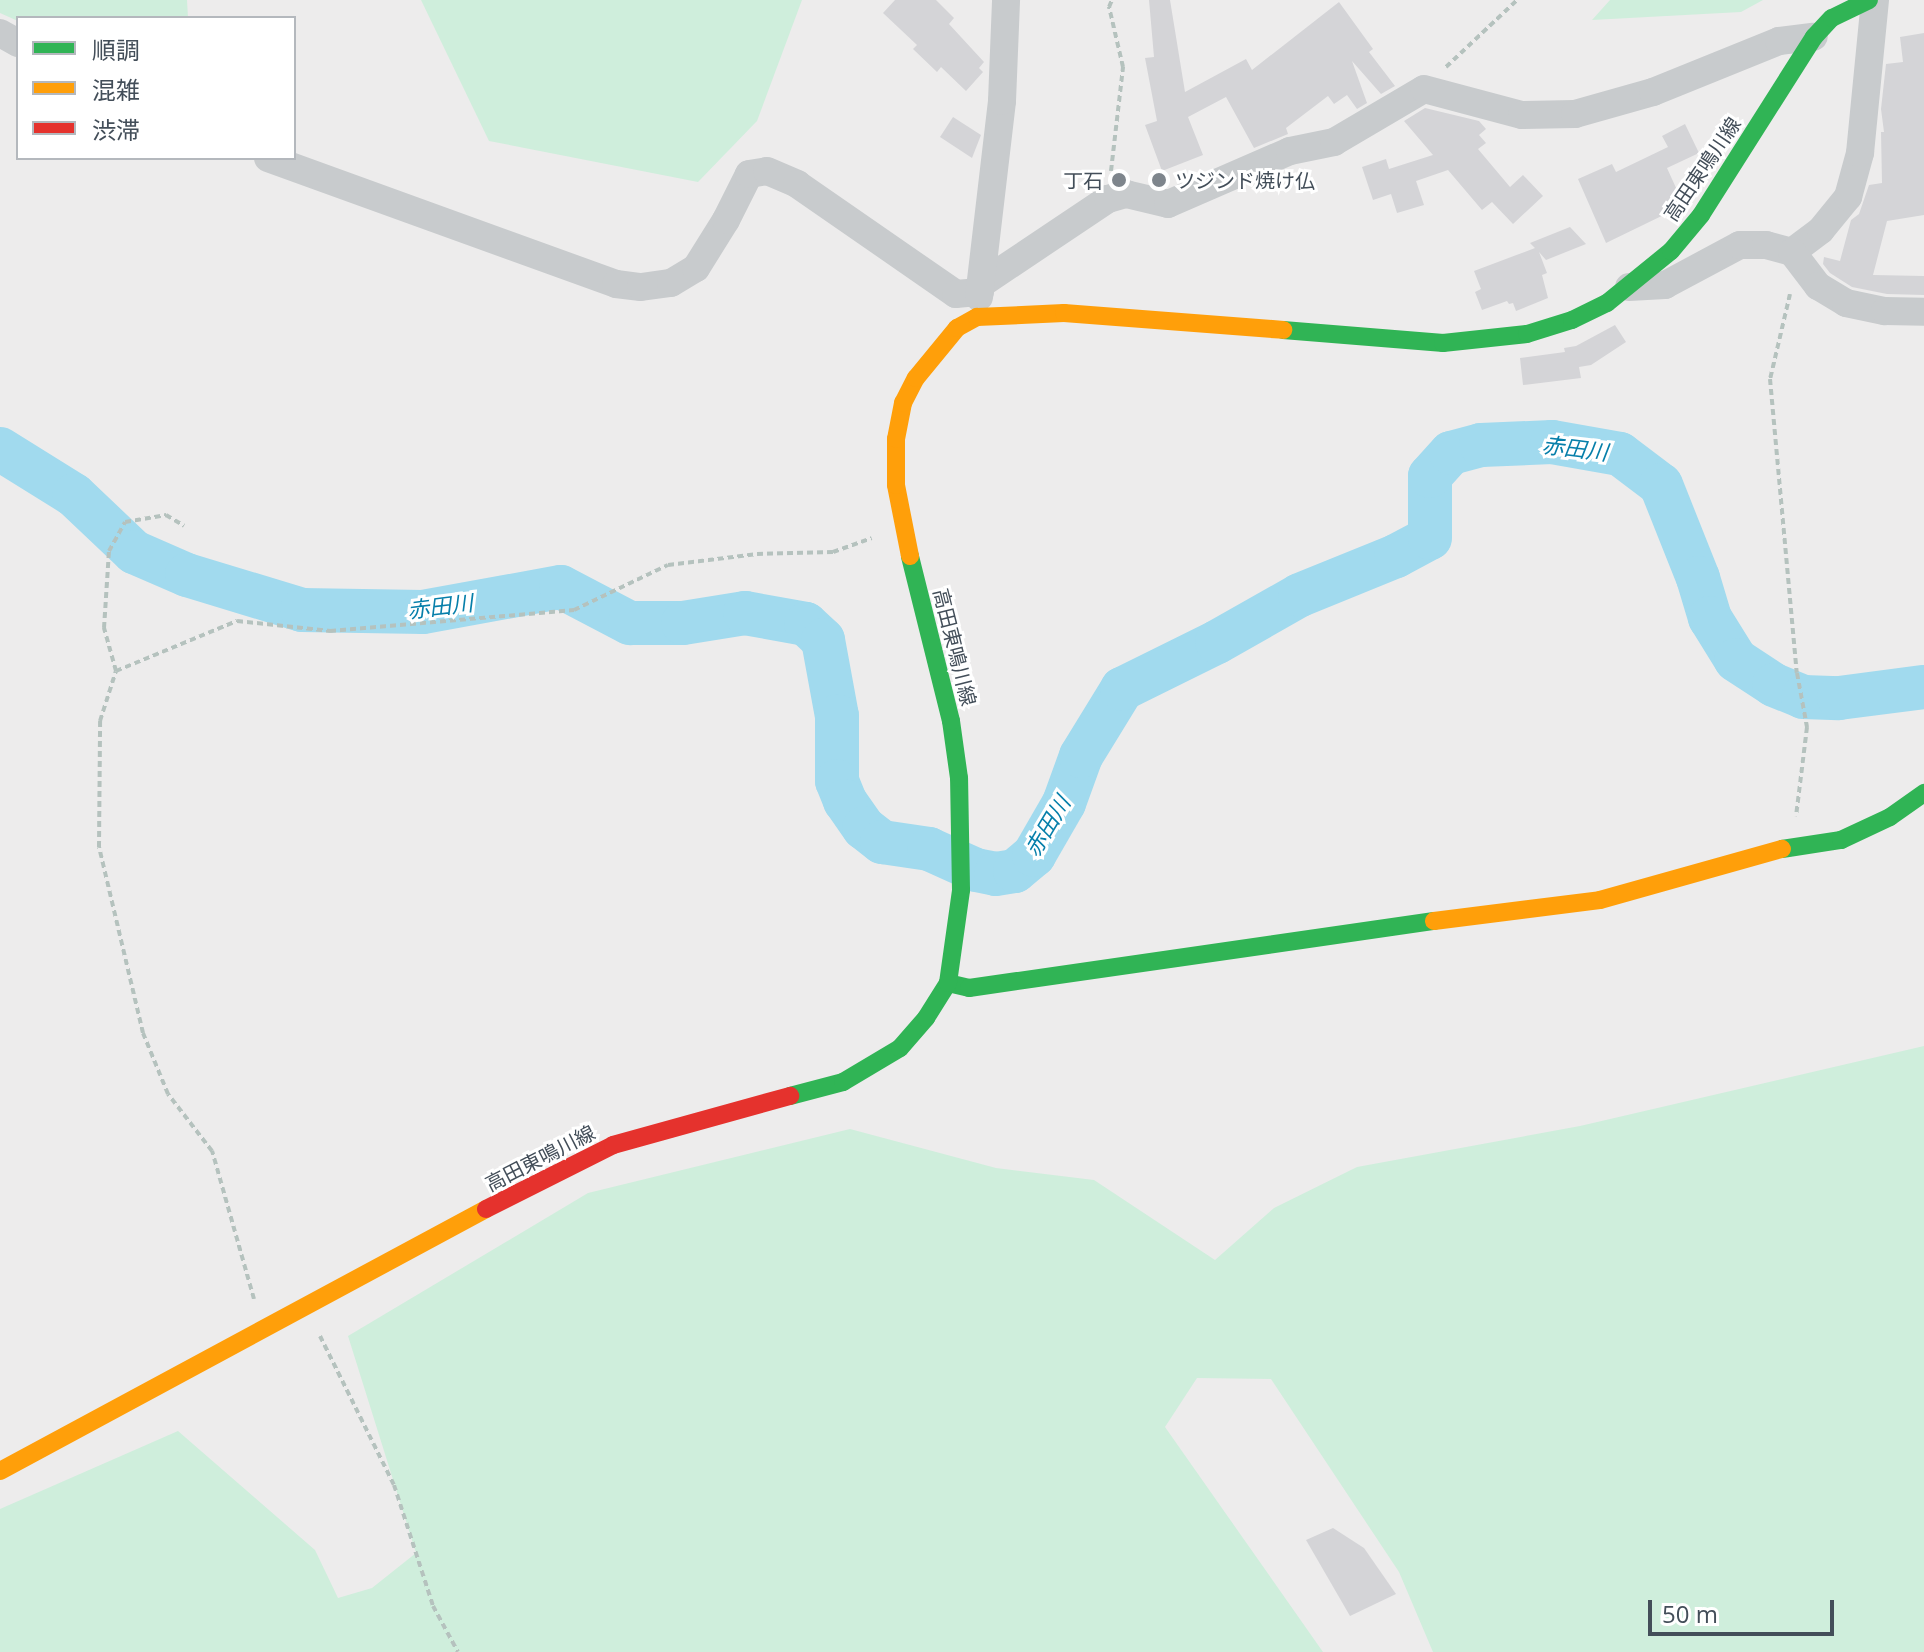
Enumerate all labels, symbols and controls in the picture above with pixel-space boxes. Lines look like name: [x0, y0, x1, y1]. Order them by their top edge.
legend: [16, 16, 296, 160]
text: 順調: [92, 33, 140, 66]
text: 混雑: [92, 73, 140, 106]
text: 渋滞: [92, 113, 140, 146]
street label: 高田東鳴川線: [1659, 113, 1745, 225]
place label: 丁石: [1063, 168, 1103, 192]
place label: ツジンド焼け仏: [1175, 168, 1315, 192]
marker: 丁石: [1110, 171, 1128, 189]
marker: ツジンド焼け仏: [1150, 171, 1168, 189]
water label: 赤田川: [1541, 431, 1609, 465]
street label: 高田東鳴川線: [929, 586, 981, 708]
water label: 赤田川: [406, 589, 474, 623]
water label: 赤田川: [1019, 791, 1075, 861]
street label: 高田東鳴川線: [481, 1120, 599, 1196]
scale bar: [1652, 1584, 1838, 1634]
text: 50 m: [1662, 1597, 1718, 1630]

